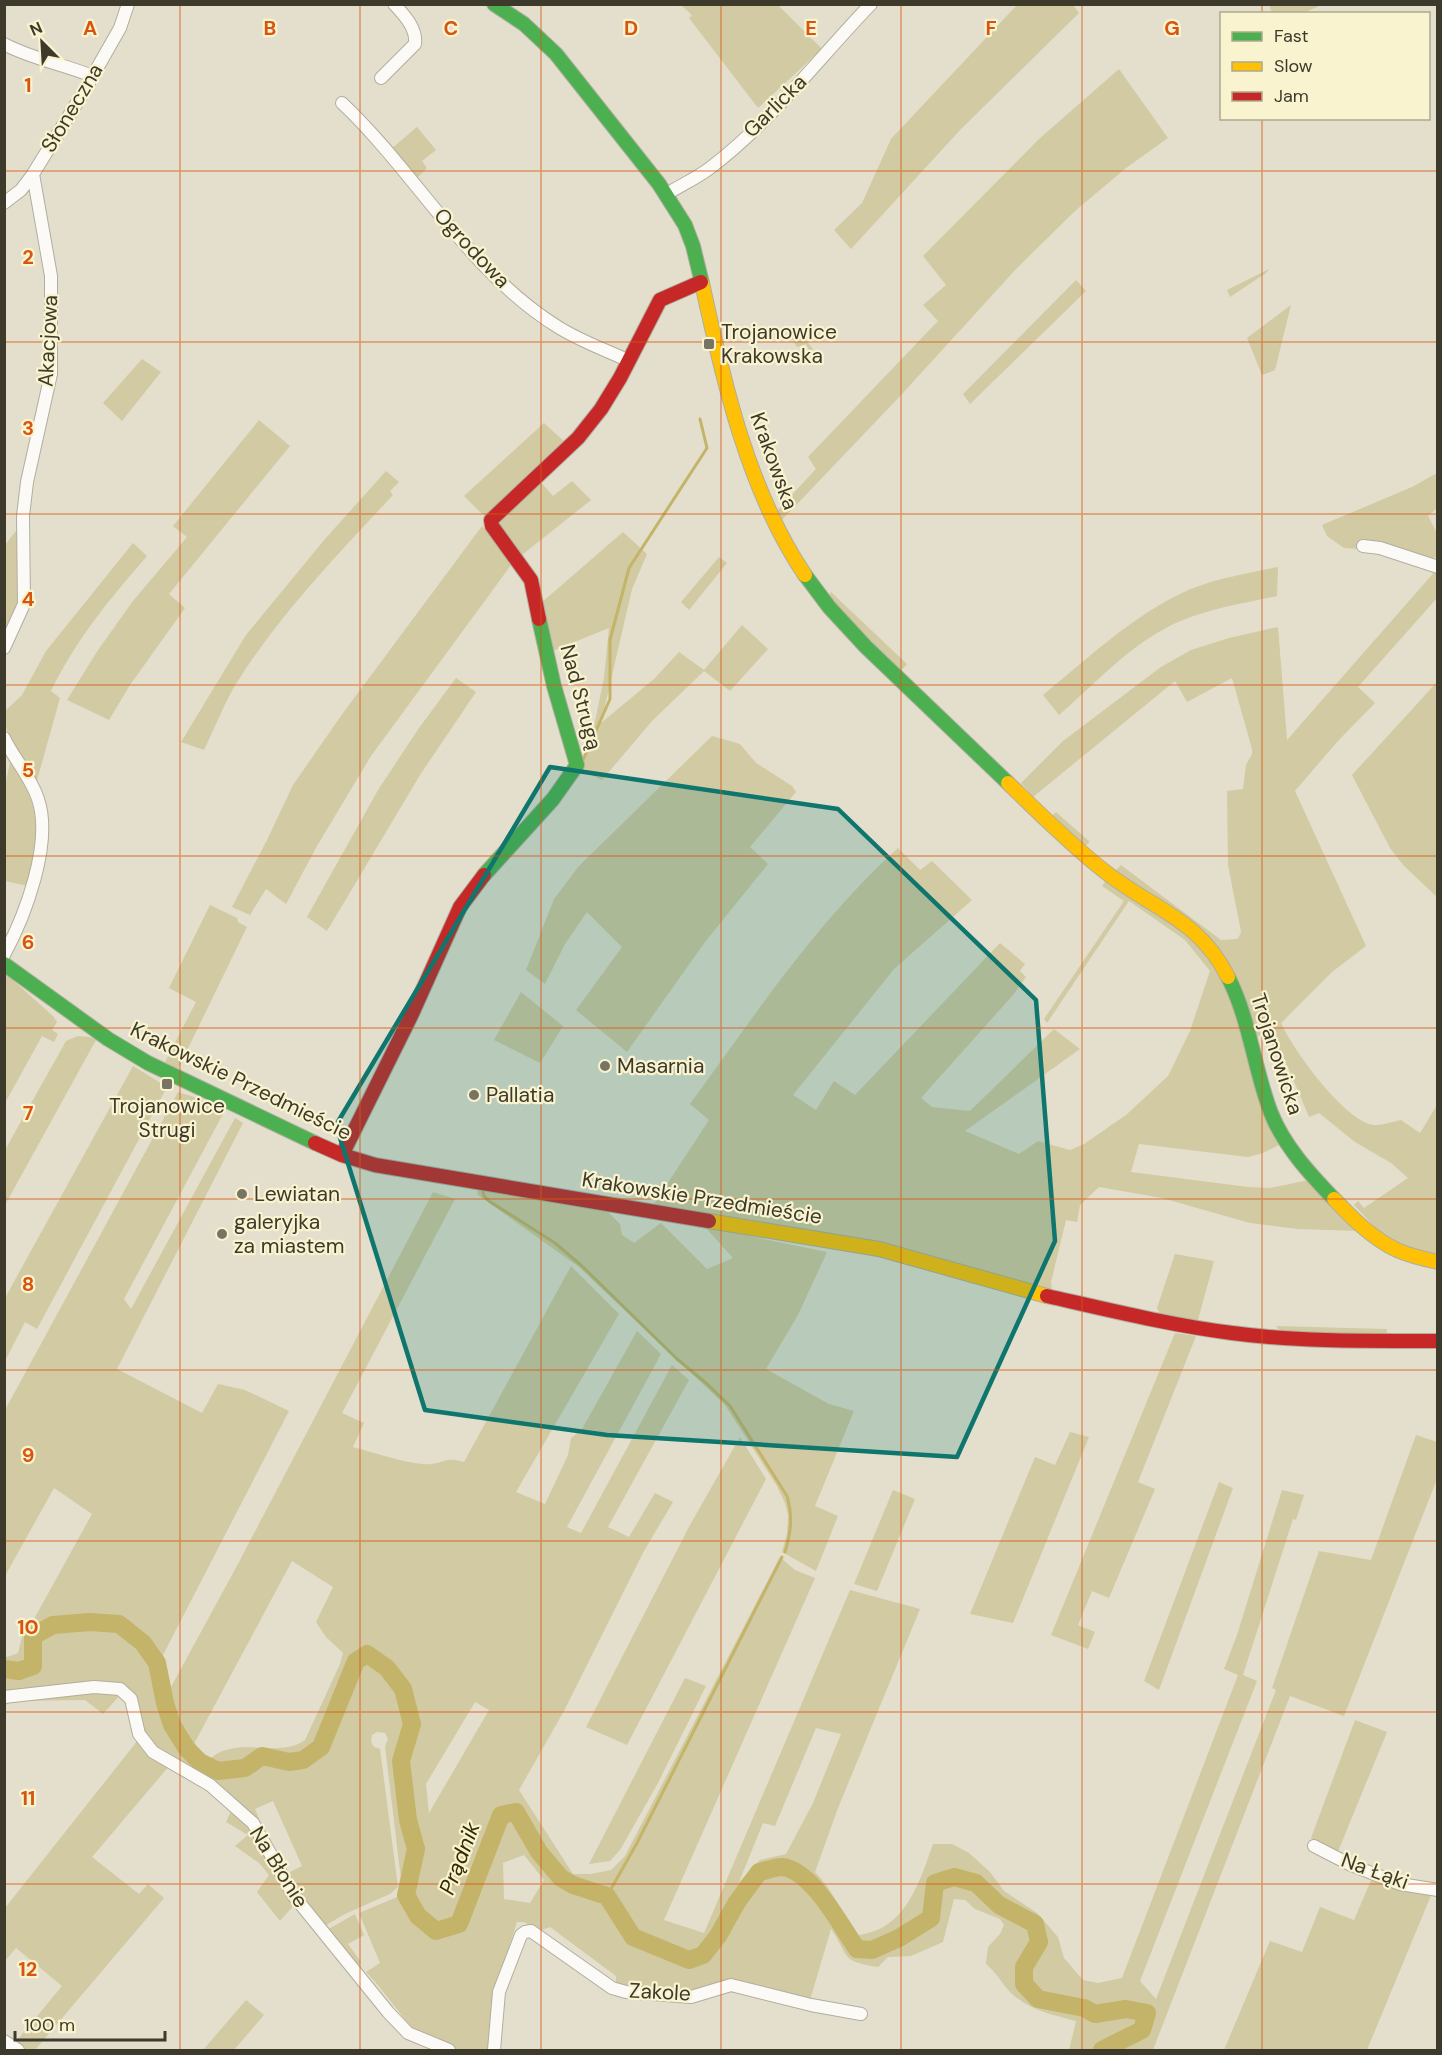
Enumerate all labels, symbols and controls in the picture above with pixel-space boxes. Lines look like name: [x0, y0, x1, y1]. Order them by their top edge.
north arrow: [12, 12, 72, 72]
legend: [1220, 12, 1430, 120]
text: A: [83, 15, 97, 41]
text: B: [264, 15, 276, 41]
text: C: [444, 15, 458, 41]
text: D: [624, 15, 638, 41]
text: E: [805, 15, 817, 41]
text: F: [985, 15, 997, 41]
text: G: [1164, 15, 1180, 41]
text: N: [27, 17, 46, 41]
text: Fast: [1274, 24, 1309, 48]
text: Slow: [1274, 54, 1313, 78]
street label: Słoneczna: [35, 58, 109, 158]
street label: Garlicka: [737, 68, 813, 144]
text: 1: [24, 72, 32, 98]
text: Jam: [1274, 84, 1309, 108]
street label: Ogrodowa: [428, 202, 516, 294]
text: 2: [22, 244, 34, 270]
street label: Akacjowa: [32, 294, 64, 388]
place label: Trojanowice Krakowska: [721, 318, 837, 370]
marker: Trojanowice Krakowska: [702, 337, 716, 351]
street label: Krakowska: [743, 408, 805, 514]
text: 3: [22, 415, 34, 441]
text: 4: [22, 586, 35, 612]
street label: Nad Strugą: [553, 641, 609, 753]
text: 5: [22, 757, 34, 783]
text: 6: [22, 929, 34, 955]
street label: Trojanowicka: [1244, 990, 1310, 1118]
street label: Krakowskie Przedmieście: [126, 1015, 356, 1147]
place label: Masarnia: [617, 1052, 704, 1080]
marker: Masarnia: [598, 1059, 612, 1073]
marker: Trojanowice Strugi: [160, 1077, 174, 1091]
place label: Pallatia: [486, 1081, 554, 1109]
marker: Pallatia: [467, 1088, 481, 1102]
place label: Trojanowice Strugi: [109, 1092, 225, 1144]
text: 7: [23, 1100, 34, 1126]
street label: Krakowskie Przedmieście: [580, 1165, 824, 1231]
place label: Lewiatan: [254, 1180, 340, 1208]
marker: Lewiatan: [235, 1187, 249, 1201]
place label: galeryjka za miastem: [234, 1208, 344, 1260]
marker: galeryjka za miastem: [215, 1227, 229, 1241]
text: 8: [22, 1271, 34, 1297]
text: 9: [22, 1442, 34, 1468]
text: 10: [17, 1614, 39, 1640]
text: 11: [21, 1785, 35, 1811]
water label: Prądnik: [432, 1817, 487, 1899]
street label: Na Błonie: [243, 1821, 315, 1913]
street label: Na Łąki: [1337, 1846, 1413, 1896]
text: 12: [19, 1956, 37, 1982]
street label: Zakole: [628, 1976, 692, 2008]
scale bar: [15, 2004, 165, 2042]
text: 100 m: [24, 2013, 75, 2037]

